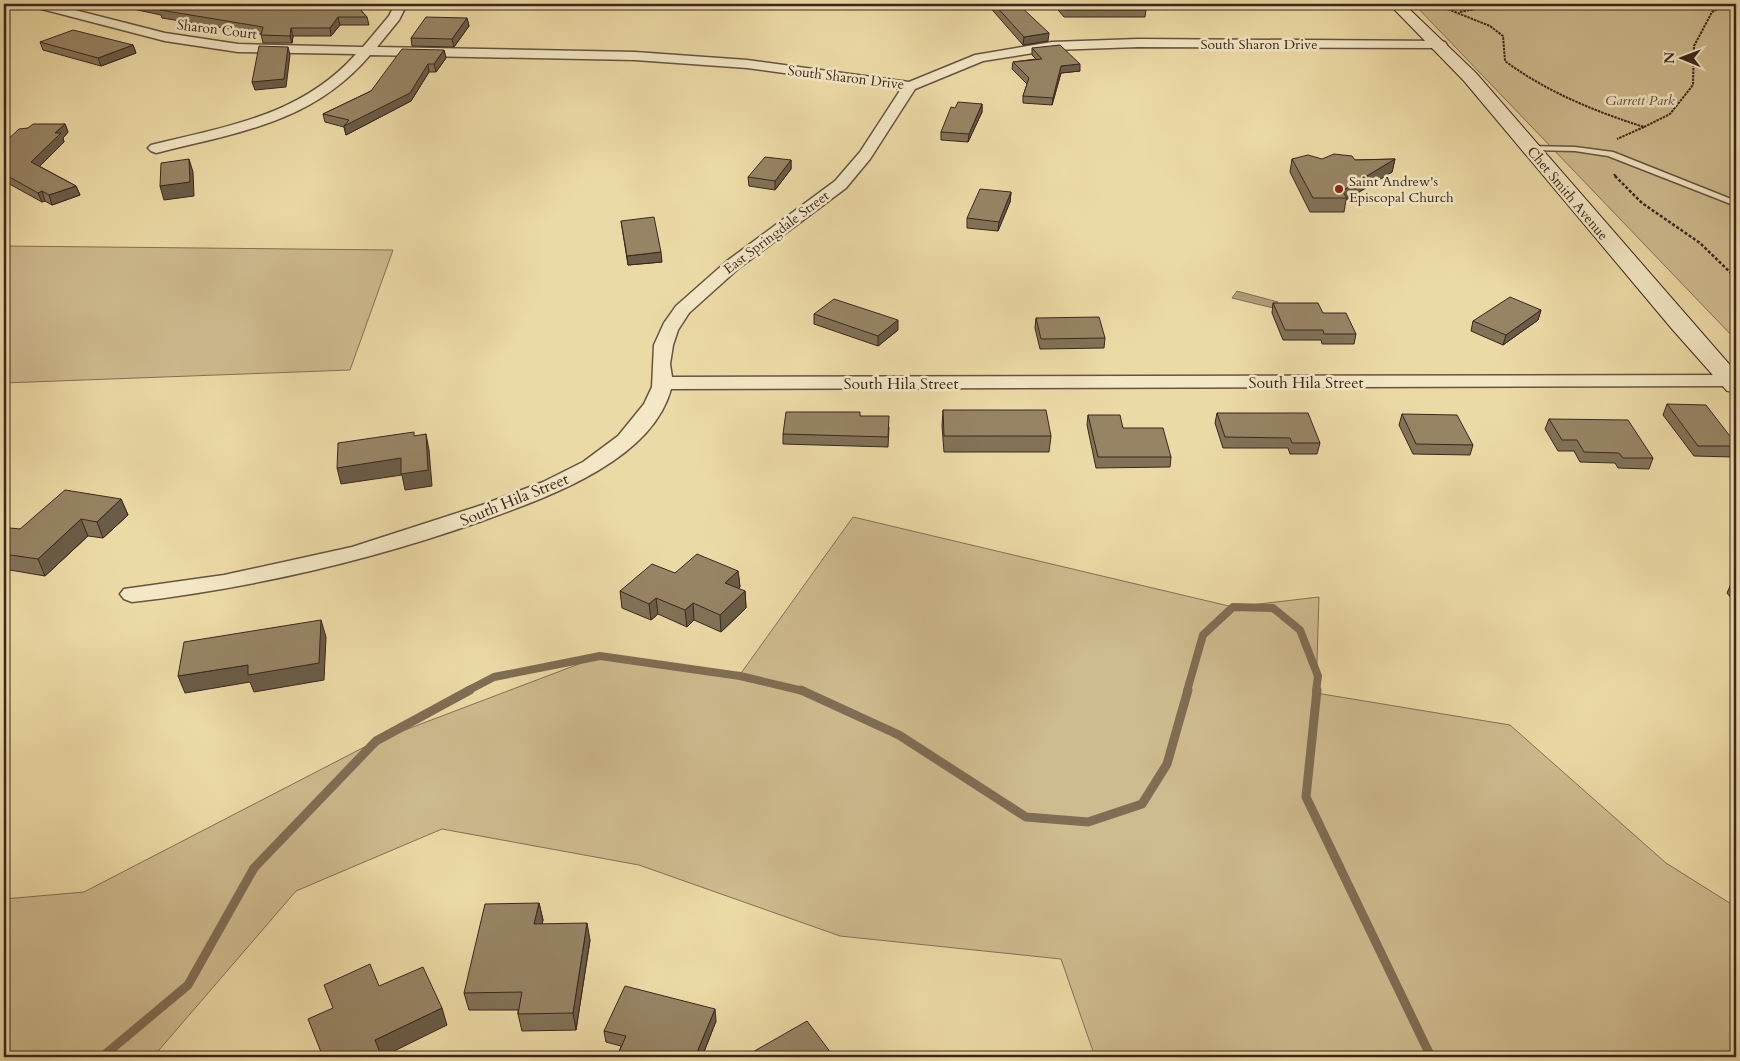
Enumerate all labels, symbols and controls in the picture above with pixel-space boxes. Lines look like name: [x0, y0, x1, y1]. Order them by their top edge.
street label: Sharon Court: [176, 15, 259, 44]
north arrow: [1658, 32, 1708, 82]
street label: South Sharon Drive: [1200, 35, 1318, 54]
text: N: [1660, 52, 1679, 64]
street label: South Sharon Drive: [787, 61, 905, 94]
park label: Garrett Park: [1605, 91, 1675, 110]
street label: Chet Smith Avenue: [1523, 142, 1612, 244]
place label: Saint Andrew's Episcopal Church: [1349, 172, 1454, 207]
marker: Saint Andrew's Episcopal Church: [1333, 183, 1345, 195]
street label: East Springdale Street: [720, 186, 833, 278]
street label: South Hila Street: [1248, 372, 1364, 394]
street label: South Hila Street: [843, 373, 959, 395]
street label: South Hila Street: [457, 468, 572, 532]

